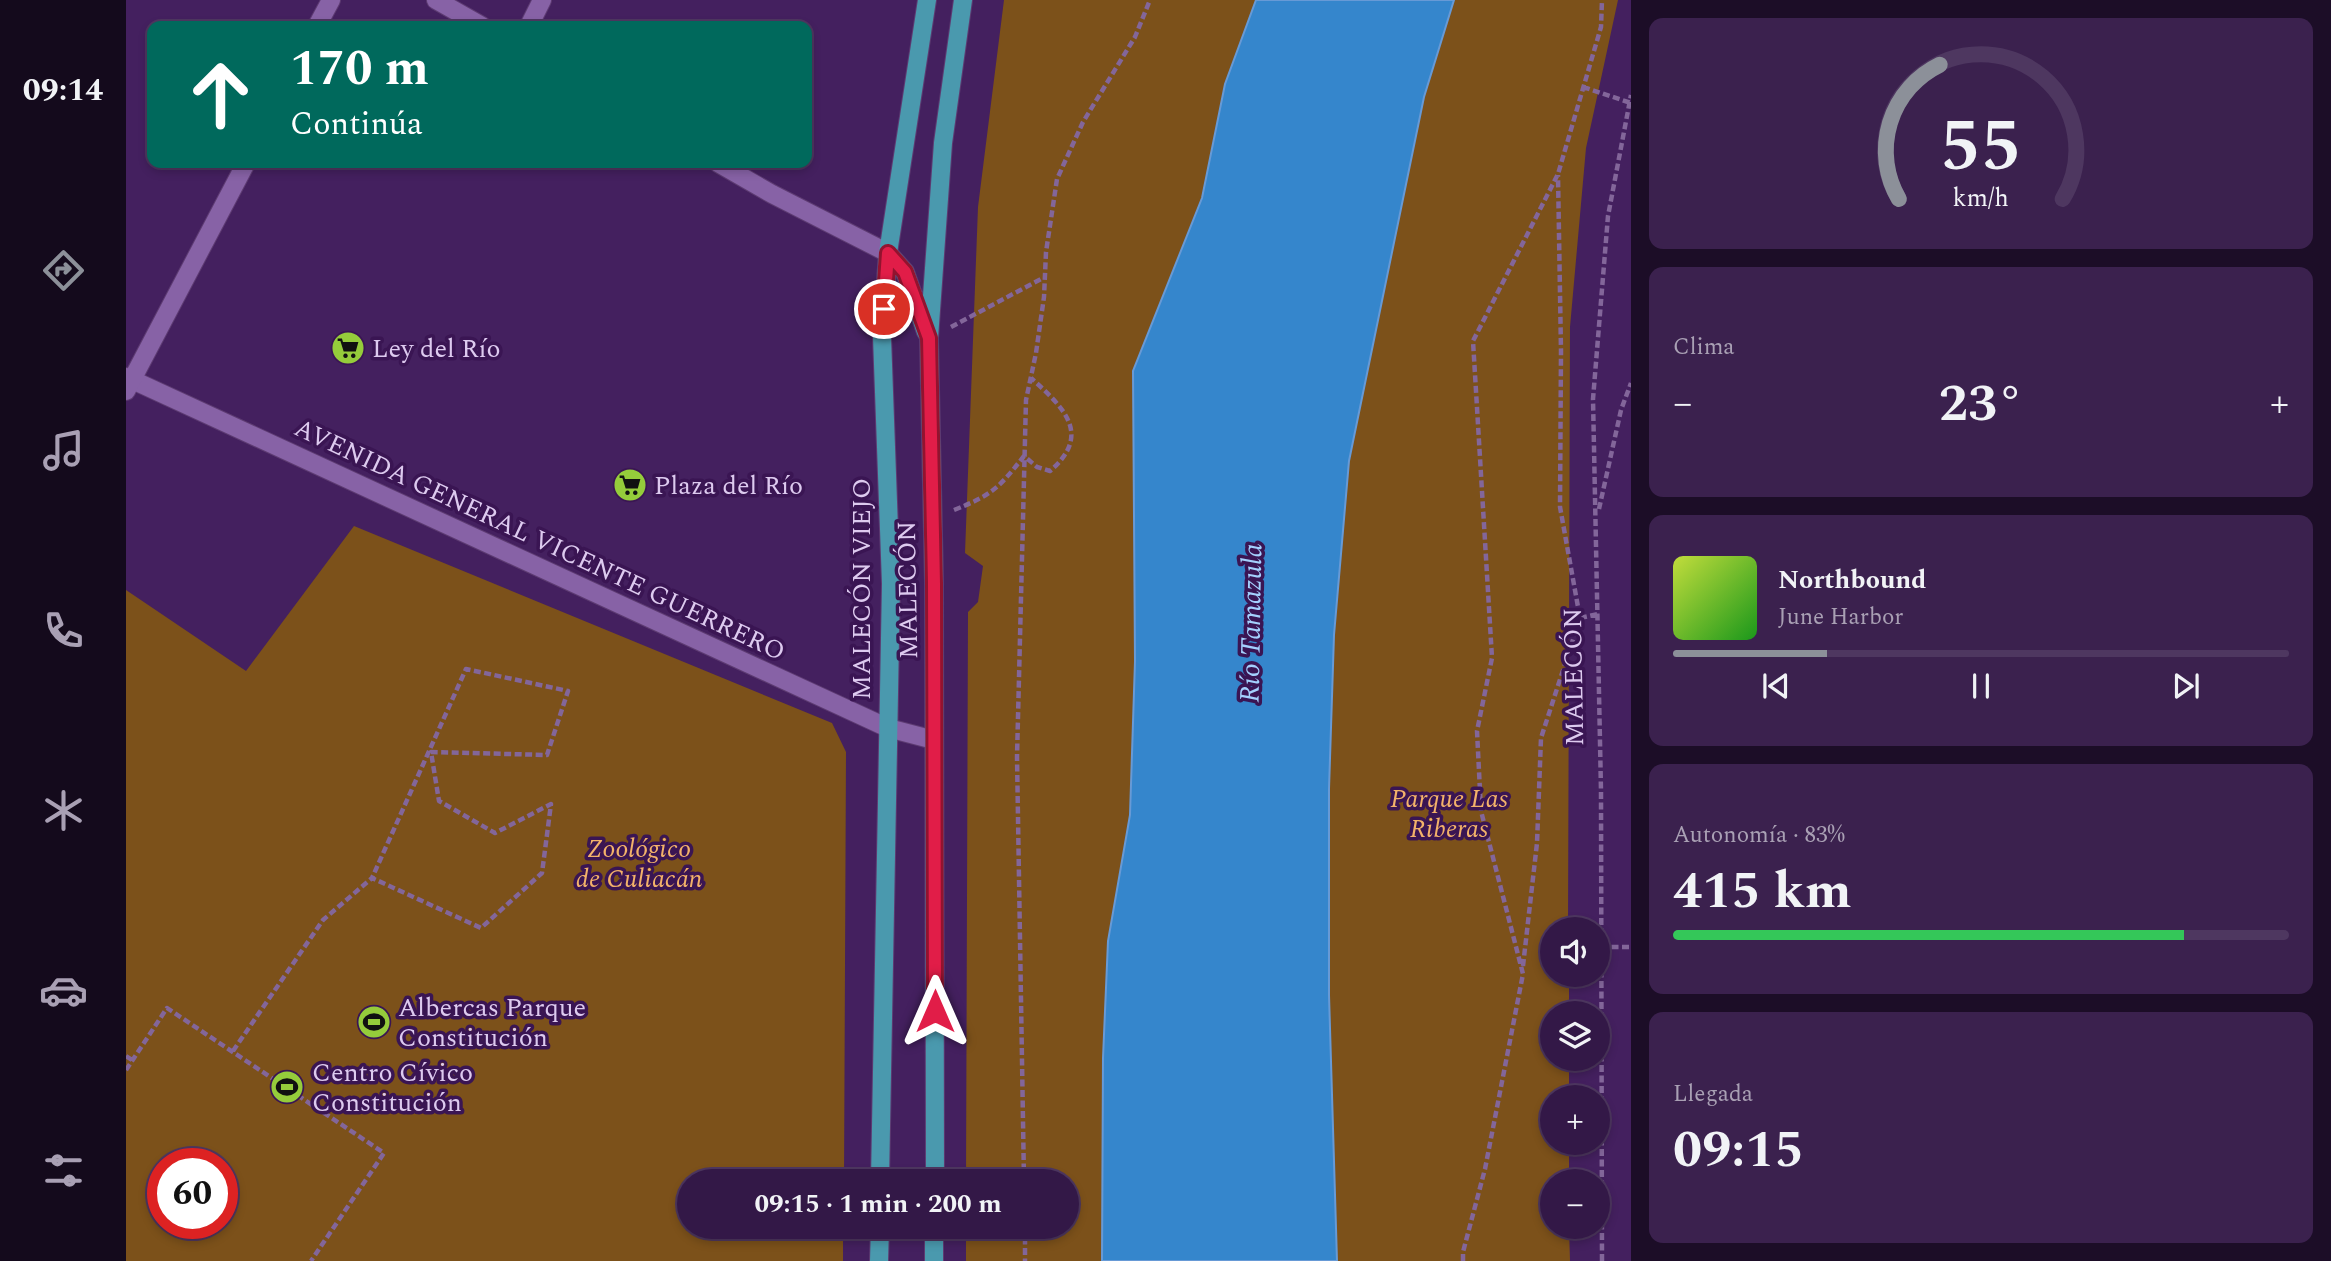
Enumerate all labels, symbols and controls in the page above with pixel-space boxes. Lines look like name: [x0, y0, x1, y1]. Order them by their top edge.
text: 170 m: [290, 32, 429, 107]
icon: ahead: [175, 49, 266, 140]
text: 09:14: [23, 66, 103, 115]
text: 55: [1940, 93, 2022, 204]
text: Continúa: [290, 100, 423, 149]
text: km/h: [1953, 180, 2009, 218]
icon: directions: [39, 246, 88, 295]
pin: [854, 279, 914, 339]
icon: arrive: [865, 290, 903, 328]
supermarket icon: Ley del Río: [329, 329, 367, 367]
place label: Ley del Río: [372, 329, 501, 369]
text: Clima: [1673, 330, 1735, 365]
text: 23°: [1939, 365, 2023, 444]
text: −: [1673, 375, 1692, 433]
text: +: [2270, 375, 2289, 433]
street label: AVENIDA GENERAL VICENTE GUERRERO: [287, 408, 792, 672]
icon: music: [39, 426, 88, 475]
supermarket icon: Plaza del Río: [611, 466, 649, 504]
place label: Plaza del Río: [654, 466, 803, 506]
street label: MALECÓN VIEJO: [842, 478, 882, 700]
street label: MALECÓN: [887, 521, 929, 659]
water label: Río Tamazula: [1229, 543, 1274, 703]
text: Northbound: [1778, 560, 1926, 600]
text: June Harbor: [1778, 600, 1903, 635]
icon: phone: [39, 606, 88, 655]
street label: MALECÓN: [1553, 608, 1595, 746]
icon: previous: [1757, 667, 1795, 705]
icon: pause: [1962, 667, 2000, 705]
icon: next: [2167, 667, 2205, 705]
park label: Parque Las Riberas: [1390, 779, 1508, 849]
icon: climate: [39, 786, 88, 835]
text: Autonomía · 83%: [1673, 818, 1845, 853]
park label: Zoológico de Culiacán: [575, 829, 703, 899]
text: 415 km: [1673, 852, 1852, 931]
map controls: [1540, 917, 1610, 1239]
button: sound: [1540, 917, 1610, 987]
icon: car: [39, 966, 88, 1015]
position arrow: [898, 974, 972, 1048]
place label: Albercas Parque Constitución: [398, 988, 586, 1058]
button: layers: [1540, 1001, 1610, 1071]
sports icon: Albercas Parque Constitución: [355, 1003, 393, 1041]
place label: Centro Cívico Constitución: [312, 1053, 473, 1123]
sports icon: Centro Cívico Constitución: [268, 1068, 306, 1106]
text: Llegada: [1673, 1077, 1753, 1112]
button: +: [1540, 1085, 1610, 1155]
text: 09:15: [1673, 1111, 1804, 1190]
icon: filters: [39, 1146, 88, 1195]
speed limit sign: 60: [147, 1148, 238, 1239]
button: −: [1540, 1169, 1610, 1239]
text: 09:15 · 1 min · 200 m: [754, 1184, 1002, 1224]

